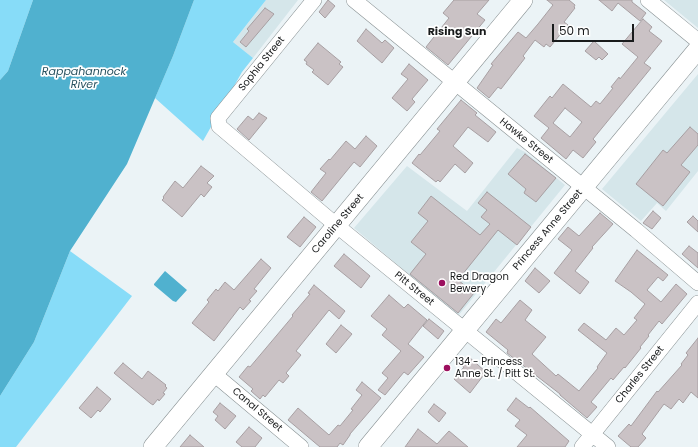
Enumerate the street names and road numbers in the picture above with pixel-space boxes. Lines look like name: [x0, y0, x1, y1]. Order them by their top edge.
street label: Sophia Street: [236, 34, 288, 94]
street label: Hawke Street: [497, 116, 555, 166]
street label: Princess Anne Street: [511, 187, 585, 273]
street label: Caroline Street: [310, 192, 366, 256]
street label: Pitt Street: [392, 269, 436, 309]
street label: Charles Street: [613, 344, 667, 406]
street label: Canal Street: [229, 385, 285, 435]

